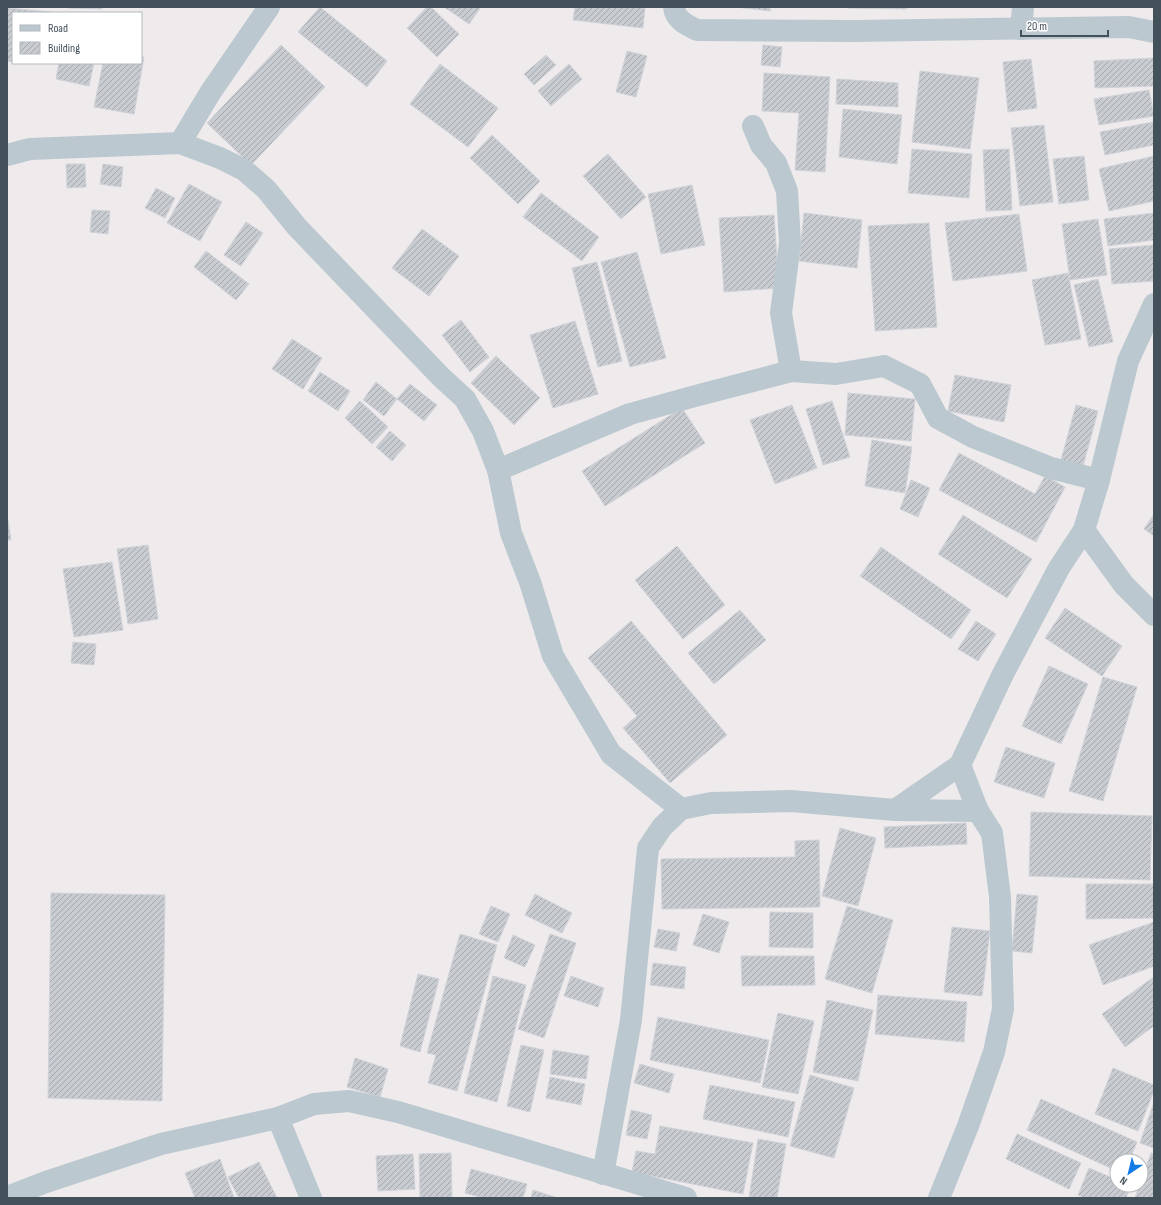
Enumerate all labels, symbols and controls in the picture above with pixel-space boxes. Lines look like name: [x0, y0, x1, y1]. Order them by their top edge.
legend: [12, 12, 142, 64]
scale bar: [1021, 12, 1108, 38]
text: 20 m: [1027, 19, 1047, 34]
text: Road: [48, 21, 68, 36]
text: Building: [48, 41, 80, 56]
north arrow: [1109, 1153, 1149, 1193]
text: N: [1117, 1174, 1130, 1188]

